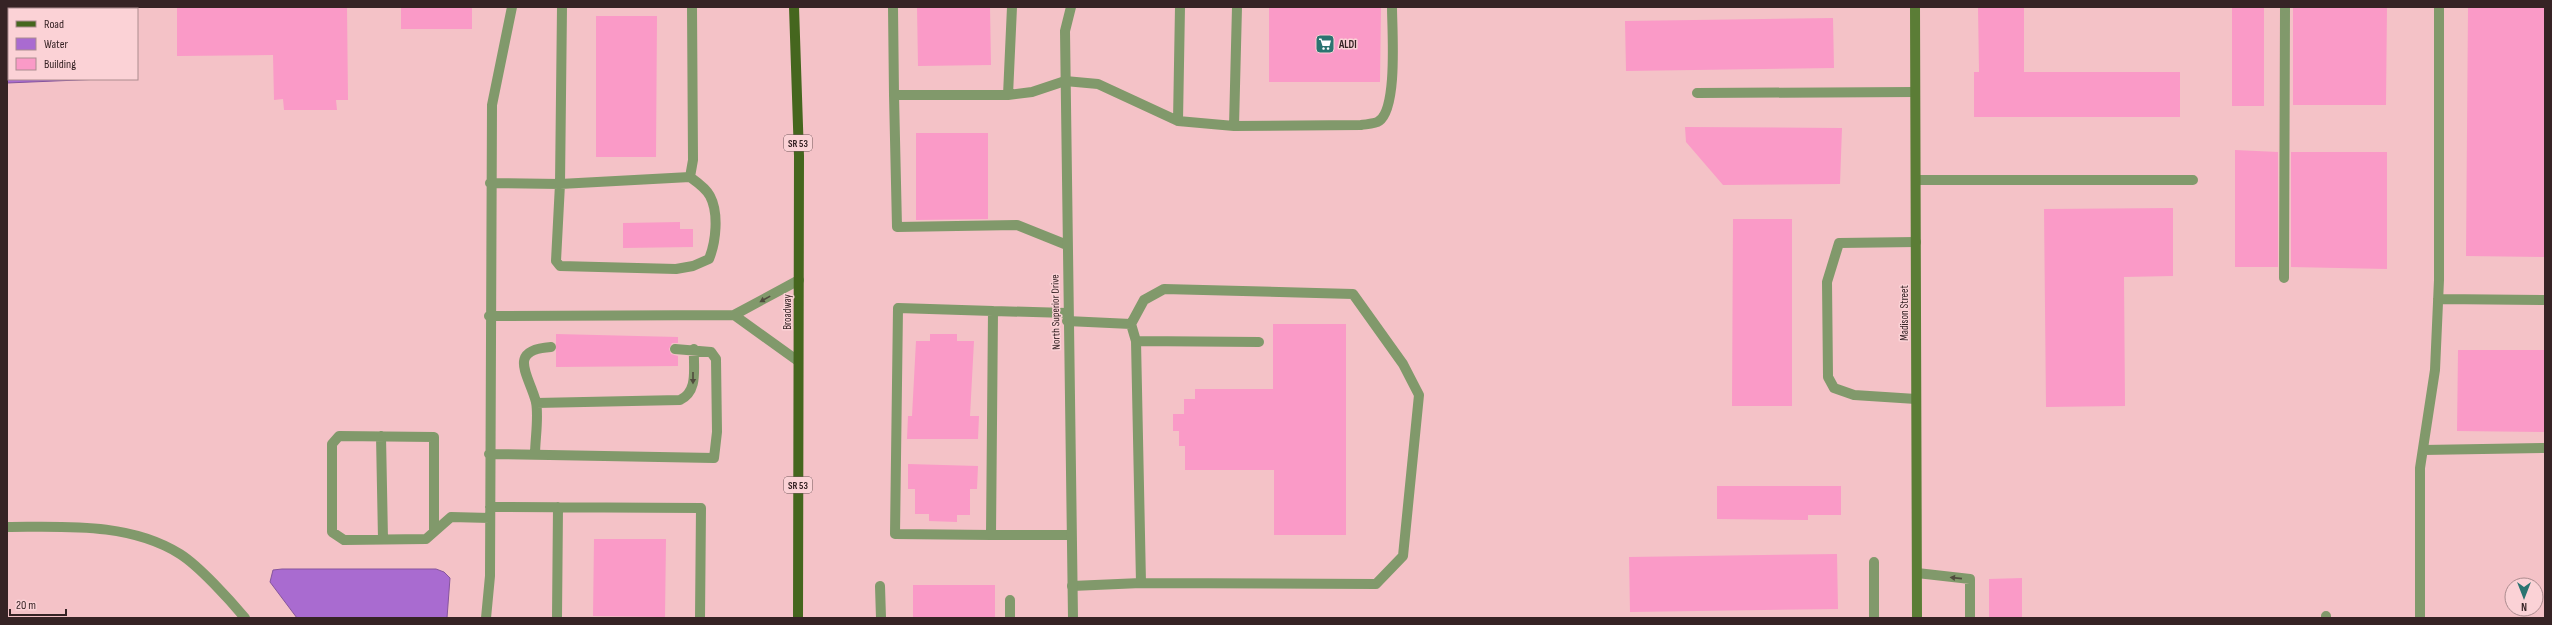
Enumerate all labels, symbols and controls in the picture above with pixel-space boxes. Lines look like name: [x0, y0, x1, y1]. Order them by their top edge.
legend: [8, 8, 138, 80]
text: Road: [44, 17, 64, 32]
supermarket icon: ALDI: [1314, 33, 1336, 55]
text: Water: [44, 37, 68, 52]
place label: ALDI: [1338, 38, 1357, 51]
text: Building: [44, 57, 76, 72]
road number: SR 53: [784, 135, 812, 151]
street label: North Superior Drive: [1048, 274, 1063, 350]
street label: Madison Street: [1898, 285, 1911, 341]
street label: Broadway: [781, 293, 794, 330]
one-way arrow: [759, 296, 771, 303]
one-way arrow: [690, 372, 696, 385]
road number: SR 53: [784, 477, 812, 493]
one-way arrow: [1950, 574, 1962, 581]
north arrow: [2504, 577, 2544, 617]
scale bar: [10, 591, 66, 617]
text: 20 m: [16, 598, 36, 613]
text: N: [2521, 600, 2527, 613]

